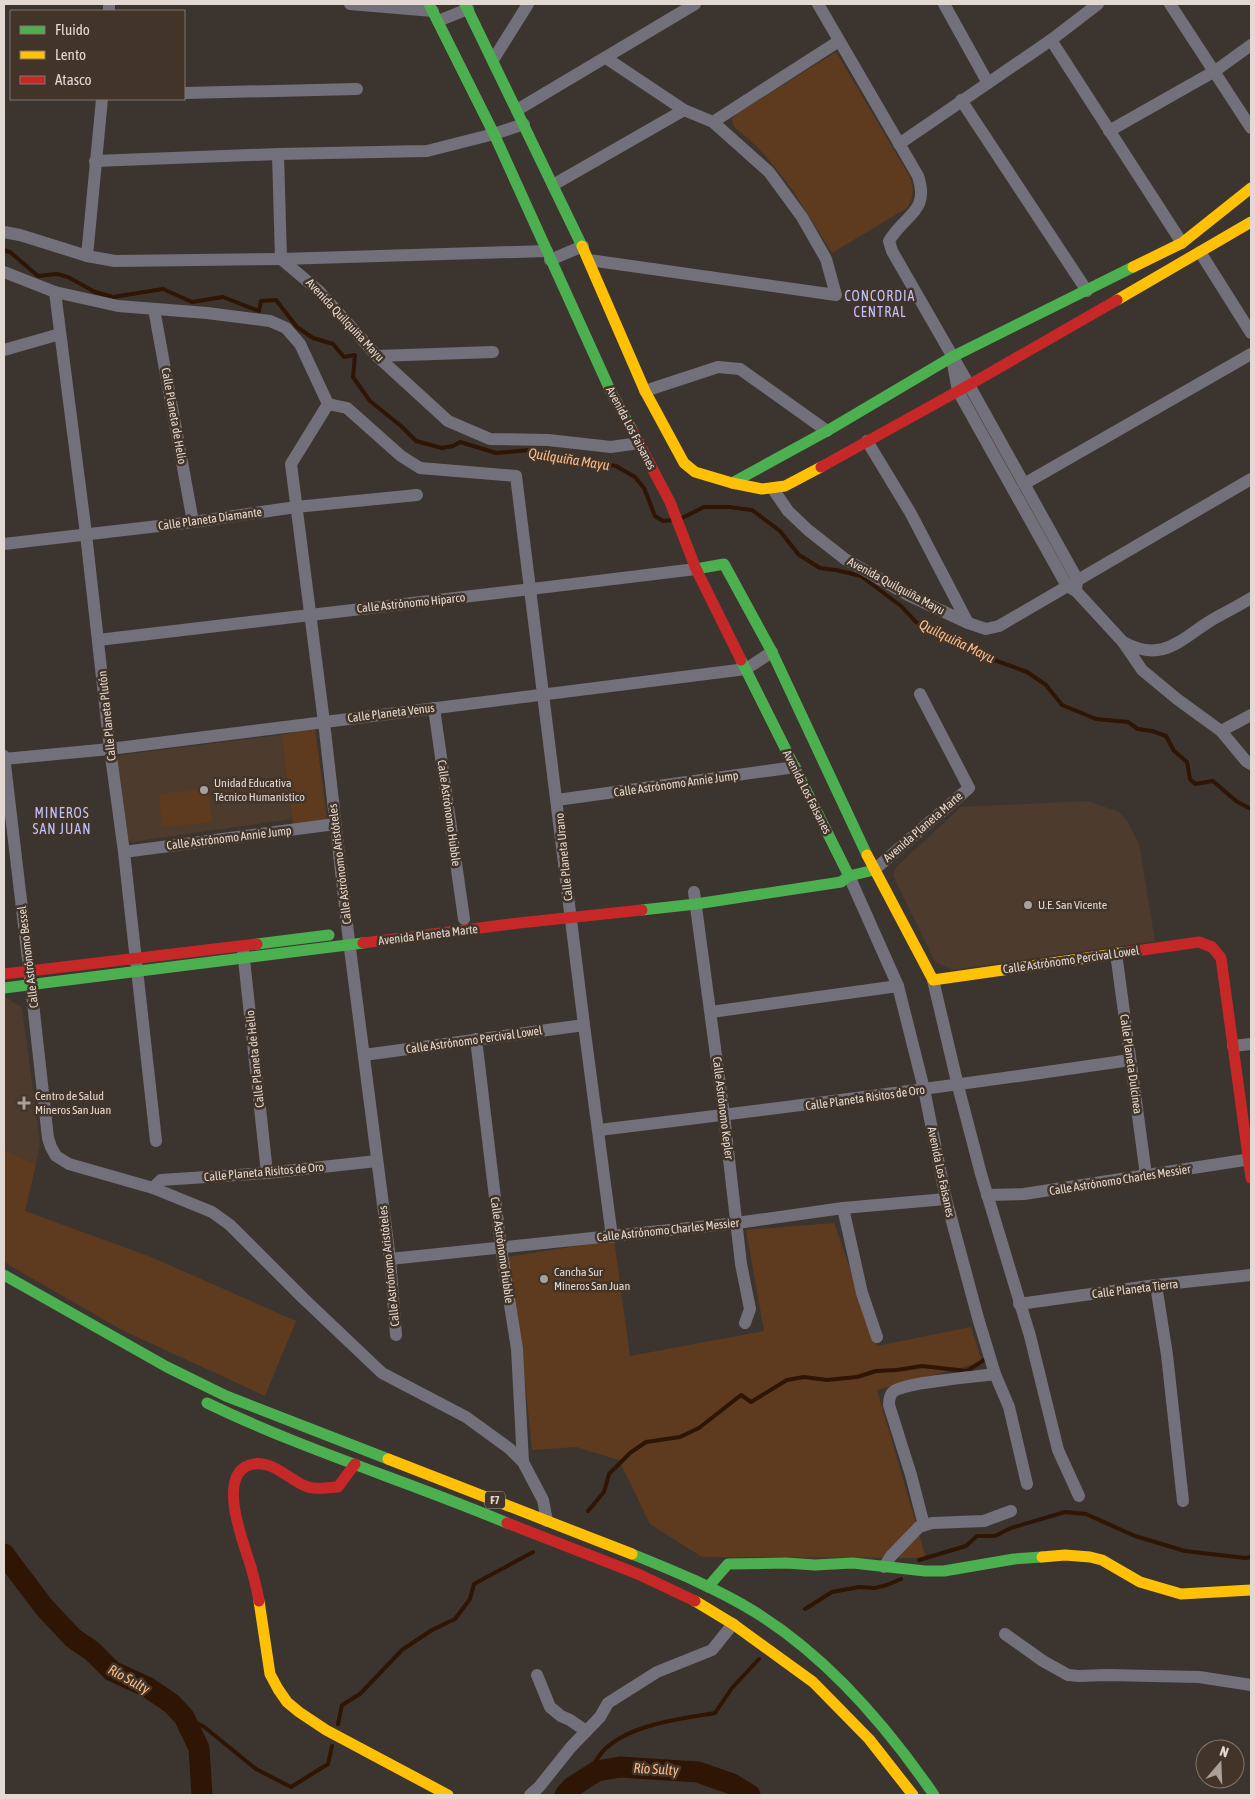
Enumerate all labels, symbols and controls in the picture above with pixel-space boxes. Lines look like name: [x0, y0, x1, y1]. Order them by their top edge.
legend: [10, 10, 185, 100]
text: Fluido: [55, 21, 90, 38]
text: Lento: [55, 46, 86, 63]
text: Atasco: [55, 71, 92, 88]
street label: Avenida Quilquiña Mayu: [303, 276, 387, 364]
district label: CONCORDIA CENTRAL: [845, 288, 915, 320]
street label: Calle Planeta de Helio: [159, 367, 189, 466]
street label: Avenida Los Faisanes: [603, 384, 659, 472]
water label: Quilquiña Mayu: [527, 445, 611, 473]
street label: Calle Planeta Diamante: [157, 505, 263, 533]
street label: Avenida Quilquiña Mayu: [845, 554, 947, 618]
street label: Calle Astrónomo Hiparco: [356, 590, 466, 616]
water label: Quilquiña Mayu: [917, 616, 998, 666]
street label: Calle Planeta Plutón: [95, 670, 119, 762]
street label: Calle Planeta Venus: [347, 701, 435, 725]
street label: Avenida Los Faisanes: [780, 748, 834, 836]
street label: Calle Astrónomo Hubble: [435, 759, 463, 867]
street label: Calle Astrónomo Annie Jump: [613, 768, 740, 800]
place label: Unidad Educativa Técnico Humanístico: [214, 776, 305, 804]
marker: Unidad Educativa Técnico Humanístico: [198, 784, 210, 796]
street label: Avenida Planeta Marte: [881, 789, 965, 865]
street label: Calle Astrónomo Aristóteles: [326, 803, 354, 925]
district label: MINEROS SAN JUAN: [33, 805, 91, 837]
street label: Calle Planeta Urano: [552, 812, 576, 902]
street label: Calle Astrónomo Annie Jump: [166, 823, 293, 853]
place label: U.E. San Vicente: [1038, 898, 1107, 912]
marker: U.E. San Vicente: [1022, 899, 1034, 911]
street label: Calle Astrónomo Bessel: [15, 904, 41, 1009]
street label: Avenida Planeta Marte: [377, 922, 479, 948]
street label: Calle Astrónomo Percival Lowel: [1002, 943, 1141, 976]
street label: Calle Planeta de Helio: [243, 1009, 267, 1108]
street label: Calle Planeta Dulcinea: [1117, 1013, 1145, 1115]
street label: Calle Astrónomo Percival Lowel: [405, 1023, 544, 1056]
street label: Calle Astrónomo Kepler: [710, 1056, 736, 1161]
street label: Calle Planeta Risitos de Oro: [804, 1083, 926, 1113]
place label: Centro de Salud Mineros San Juan: [35, 1089, 111, 1117]
marker: Centro de Salud Mineros San Juan: [17, 1096, 31, 1110]
street label: Avenida Los Faisanes: [925, 1126, 957, 1218]
street label: Calle Planeta Risitos de Oro: [203, 1160, 325, 1184]
street label: Calle Astrónomo Charles Messier: [1048, 1162, 1192, 1198]
street label: Calle Astrónomo Hubble: [488, 1196, 516, 1304]
street label: Calle Astrónomo Aristóteles: [376, 1205, 402, 1327]
street label: Calle Astrónomo Charles Messier: [596, 1216, 740, 1244]
place label: Cancha Sur Mineros San Juan: [554, 1265, 630, 1293]
marker: Cancha Sur Mineros San Juan: [538, 1273, 550, 1285]
street label: Calle Planeta Tierra: [1091, 1277, 1179, 1301]
road number: F7: [485, 1492, 505, 1508]
water label: Río Sulty: [105, 1661, 153, 1697]
north arrow: [1195, 1739, 1245, 1789]
text: N: [1218, 1743, 1231, 1761]
water label: Río Sulty: [633, 1760, 679, 1778]

